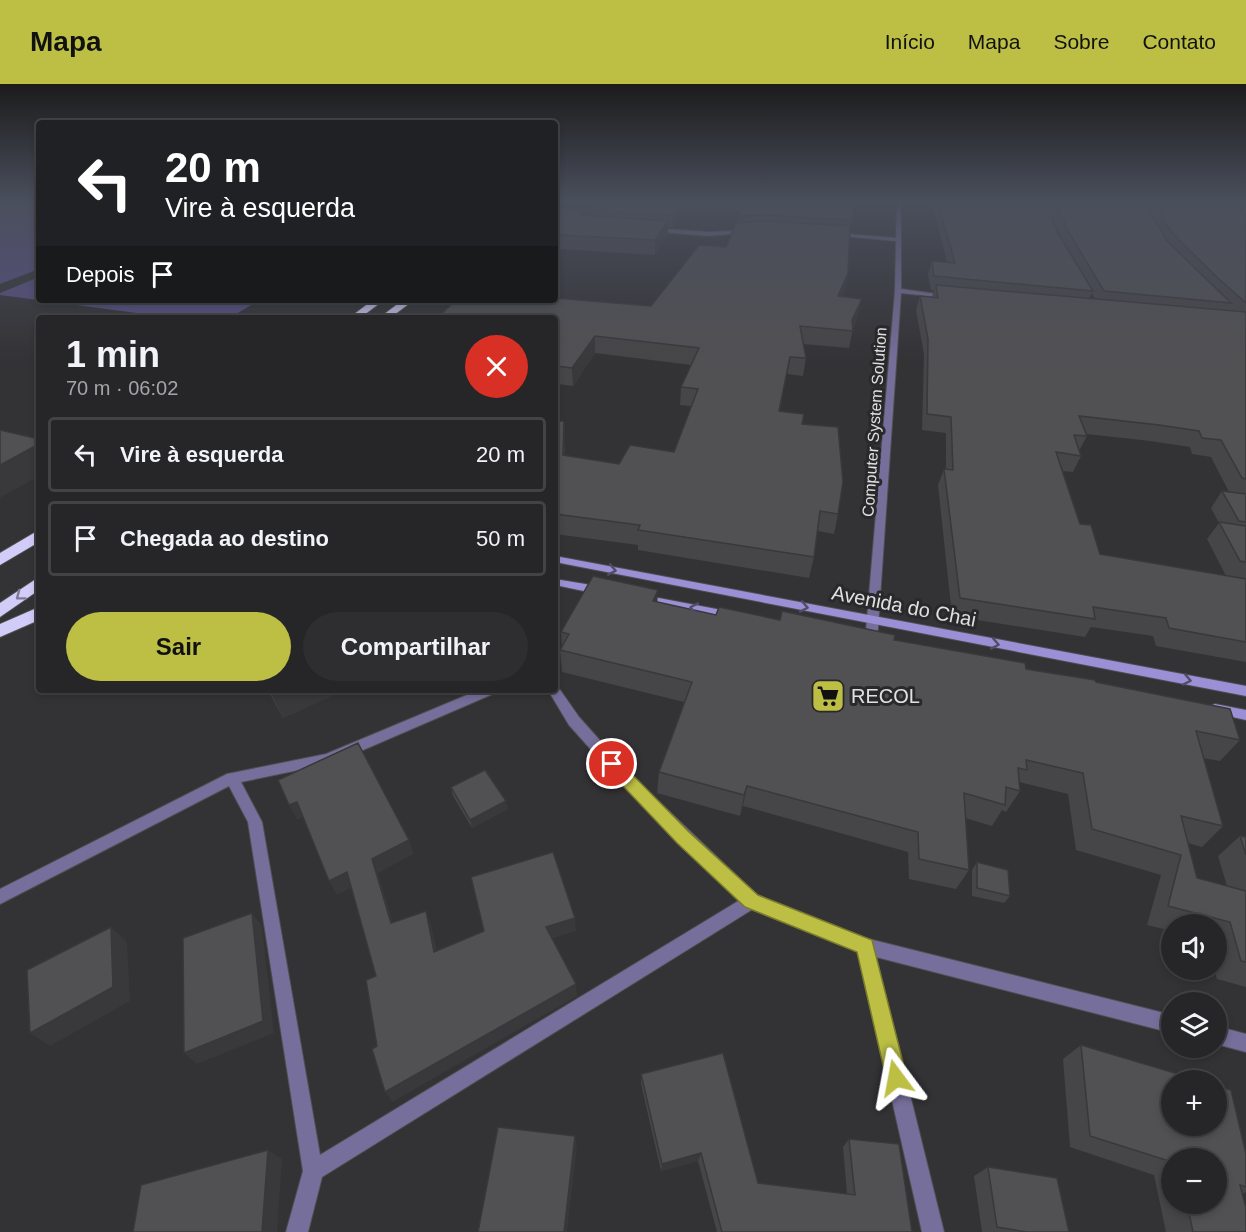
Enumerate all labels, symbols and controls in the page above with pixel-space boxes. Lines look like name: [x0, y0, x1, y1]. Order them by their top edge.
text: Mapa: [30, 26, 102, 57]
text: Início: [885, 30, 935, 53]
text: Mapa: [968, 30, 1020, 53]
text: Sobre: [1053, 30, 1109, 53]
text: Contato: [1142, 30, 1216, 53]
icon: left: [66, 144, 144, 222]
text: 20 m: [165, 144, 261, 191]
text: Vire à esquerda: [165, 193, 355, 223]
icon: arrive: [146, 258, 179, 291]
text: Depois: [66, 262, 134, 287]
street label: Computer System Solution: [859, 327, 890, 518]
text: 1 min: [66, 334, 160, 375]
button: close: [465, 335, 528, 398]
text: 70 m · 06:02: [66, 377, 178, 399]
icon: left: [69, 438, 102, 471]
text: Vire à esquerda: [120, 442, 283, 467]
text: 20 m: [476, 442, 525, 467]
icon: arrive: [69, 522, 102, 555]
text: Chegada ao destino: [120, 526, 329, 551]
text: 50 m: [476, 526, 525, 551]
one-way arrow: [607, 563, 617, 576]
street label: Avenida do Chai: [830, 581, 978, 631]
one-way arrow: [15, 589, 26, 600]
one-way arrow: [799, 600, 809, 613]
one-way arrow: [689, 602, 699, 615]
button: Sair: [66, 612, 291, 681]
button: Compartilhar: [303, 612, 528, 681]
one-way arrow: [990, 637, 1000, 650]
one-way arrow: [1182, 673, 1192, 686]
supermarket icon: RECOL: [810, 678, 846, 714]
place label: RECOL: [851, 685, 920, 707]
pin: [586, 738, 637, 789]
icon: arrive: [595, 747, 628, 780]
map controls: [1161, 914, 1227, 1214]
button: sound: [1161, 914, 1227, 980]
button: layers: [1161, 992, 1227, 1058]
position arrow: [864, 1046, 928, 1110]
button: +: [1161, 1070, 1227, 1136]
button: −: [1161, 1148, 1227, 1214]

